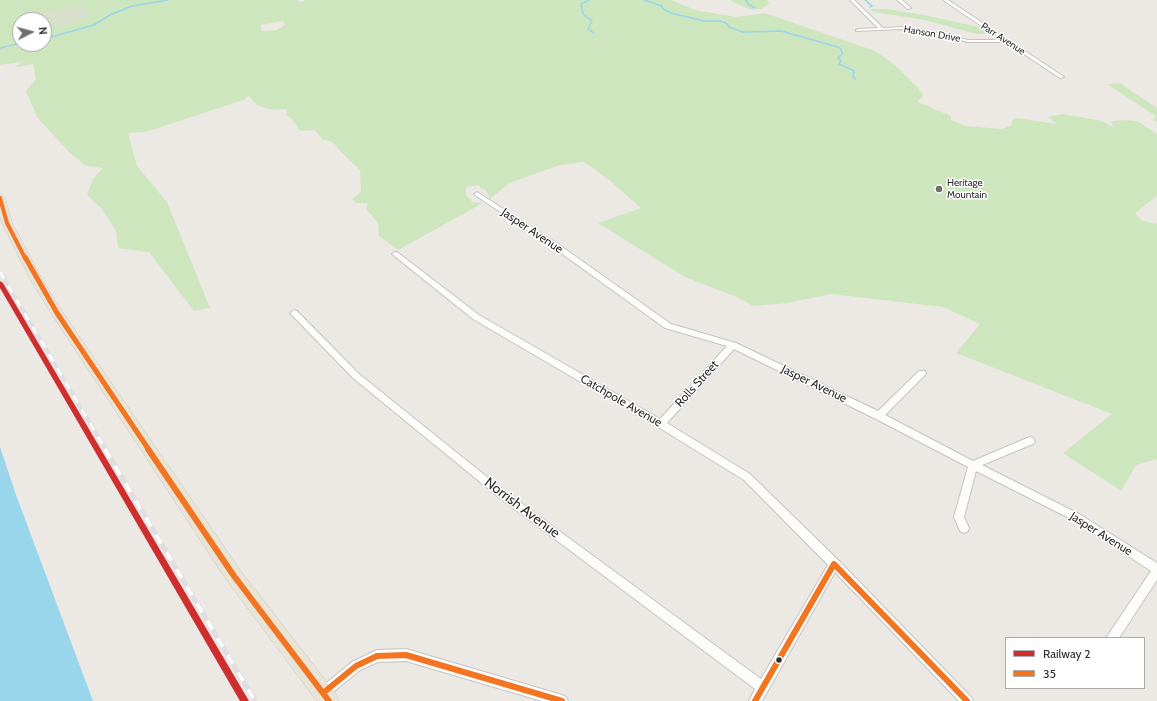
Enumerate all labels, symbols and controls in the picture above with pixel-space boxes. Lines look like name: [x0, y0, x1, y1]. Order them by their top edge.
north arrow: [12, 12, 52, 52]
street label: Parr Avenue: [978, 20, 1028, 58]
street label: Hanson Drive: [903, 23, 961, 45]
text: N: [36, 26, 50, 35]
place label: Heritage Mountain: [947, 177, 987, 200]
marker: Heritage Mountain: [934, 184, 944, 194]
street label: Jasper Avenue: [499, 205, 565, 257]
street label: Rolls Street: [672, 358, 722, 410]
street label: Jasper Avenue: [779, 362, 849, 406]
street label: Catchpole Avenue: [578, 372, 664, 430]
street label: Norrish Avenue: [481, 474, 563, 542]
street label: Jasper Avenue: [1067, 509, 1135, 559]
legend: [1005, 637, 1145, 689]
text: Railway 2: [1043, 646, 1090, 661]
unlabelled marker: [774, 655, 784, 665]
text: 35: [1043, 666, 1056, 681]

